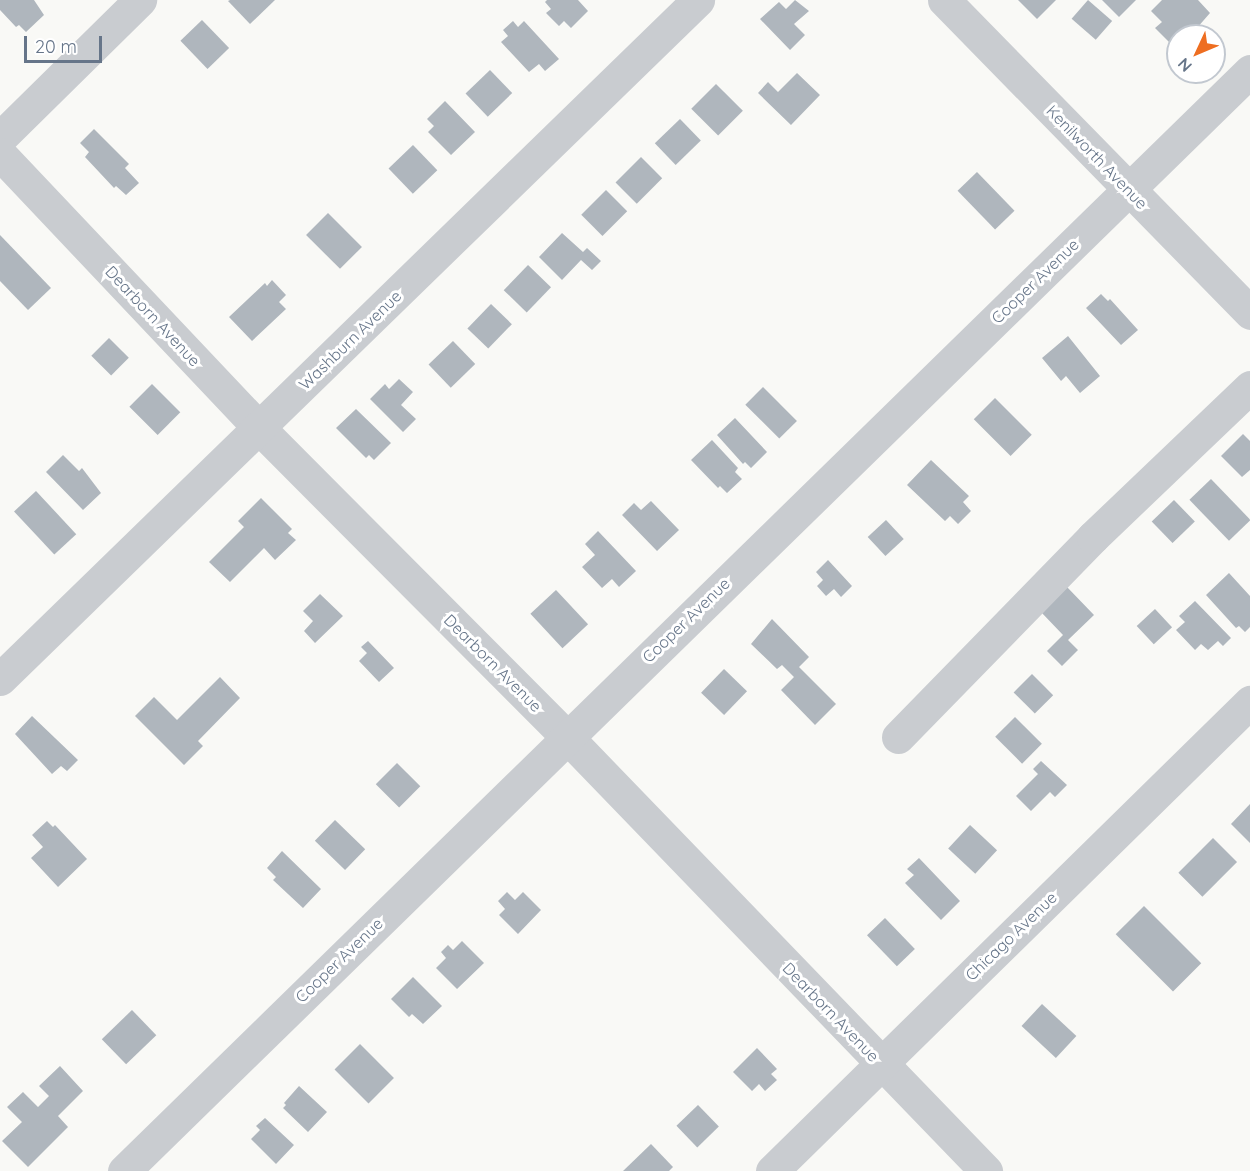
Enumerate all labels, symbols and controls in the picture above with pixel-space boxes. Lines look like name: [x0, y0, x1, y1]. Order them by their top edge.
scale bar: [27, 24, 105, 62]
north arrow: [1166, 24, 1226, 84]
text: 20 m: [35, 35, 77, 58]
text: N: [1173, 54, 1196, 76]
street label: Kenilworth Avenue: [1042, 101, 1152, 213]
street label: Cooper Avenue: [987, 235, 1083, 327]
street label: Dearborn Avenue: [101, 262, 205, 370]
street label: Washburn Avenue: [295, 286, 405, 394]
street label: Cooper Avenue: [638, 574, 734, 666]
street label: Dearborn Avenue: [440, 610, 546, 716]
street label: Chicago Avenue: [961, 888, 1061, 984]
street label: Cooper Avenue: [291, 914, 387, 1006]
street label: Dearborn Avenue: [779, 958, 883, 1066]

